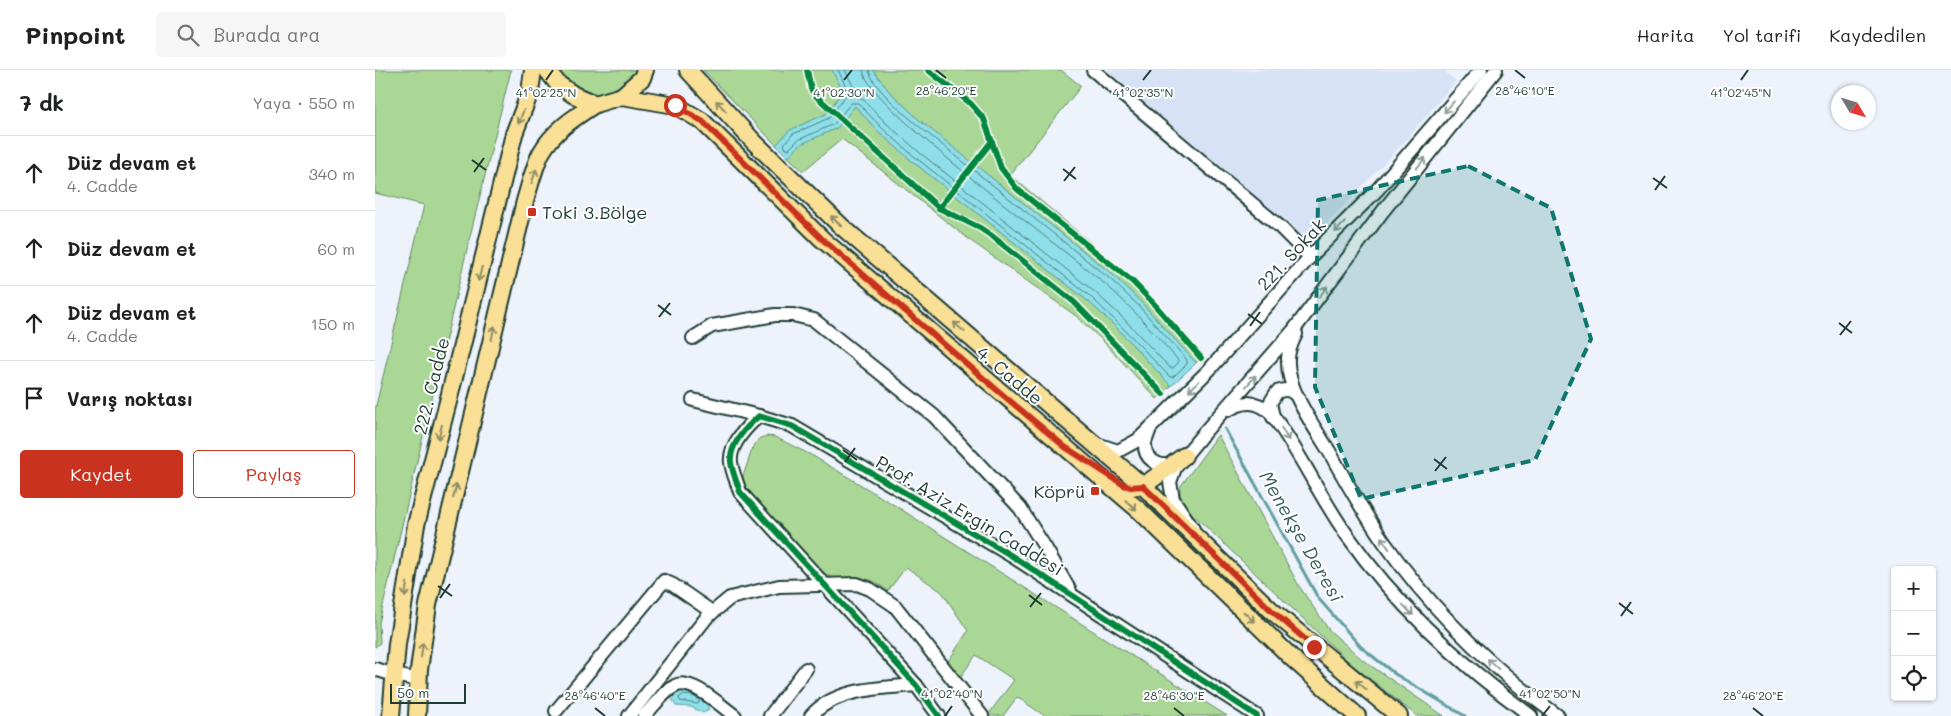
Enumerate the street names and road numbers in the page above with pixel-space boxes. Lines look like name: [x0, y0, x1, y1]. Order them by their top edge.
street label: 221. Sokak: [1251, 213, 1331, 295]
street label: 222. Cadde: [407, 335, 455, 437]
street label: 4. Cadde: [972, 340, 1048, 410]
street label: Prof. Aziz Ergin Caddesi: [872, 449, 1068, 581]

